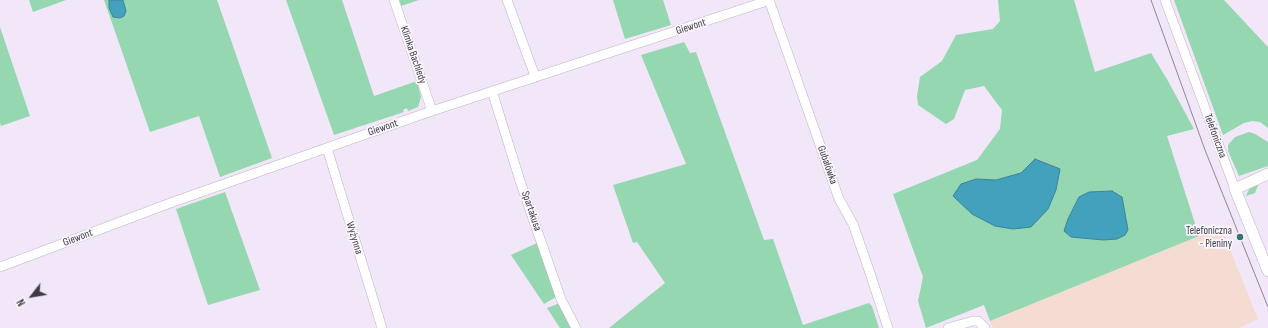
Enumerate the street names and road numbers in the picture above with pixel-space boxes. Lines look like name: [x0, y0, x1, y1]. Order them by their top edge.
street label: Giewont: [674, 16, 708, 38]
street label: Klimka Bachledy: [397, 24, 429, 86]
street label: Telefoniczna: [1201, 112, 1229, 160]
street label: Giewont: [366, 117, 400, 139]
street label: Gubałówka: [814, 144, 840, 186]
street label: Spartakusa: [518, 189, 544, 233]
street label: Wyżynna: [343, 220, 365, 256]
street label: Giewont: [61, 226, 95, 250]

